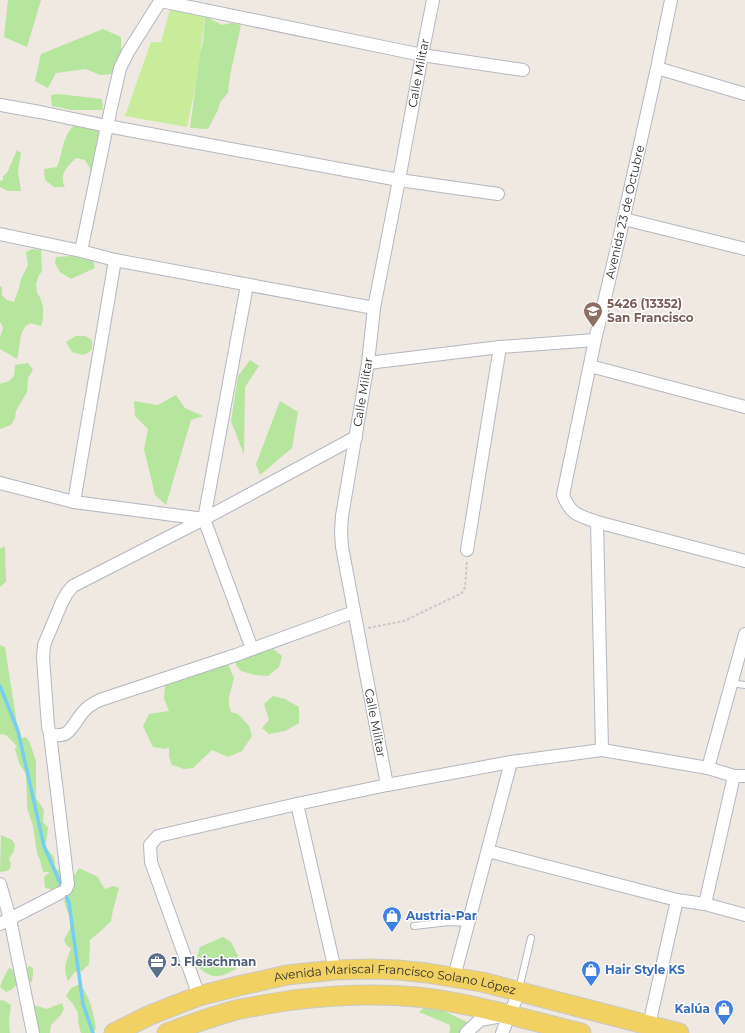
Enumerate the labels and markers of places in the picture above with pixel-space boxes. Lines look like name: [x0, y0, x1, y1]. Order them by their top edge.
place label: 5426 (13352) San Francisco: [607, 296, 694, 325]
school or university icon: 5426 (13352) San Francisco: [582, 300, 604, 328]
shop icon: Austria-Par: [381, 905, 403, 933]
place label: Austria-Par: [405, 908, 477, 923]
office icon: J. Fleischman: [146, 951, 168, 979]
place label: J. Fleischman: [170, 954, 256, 969]
shop icon: Hair Style KS: [580, 959, 602, 987]
place label: Hair Style KS: [605, 962, 685, 977]
shop icon: Kalúa: [713, 998, 735, 1026]
place label: Kalúa: [675, 1001, 710, 1016]

